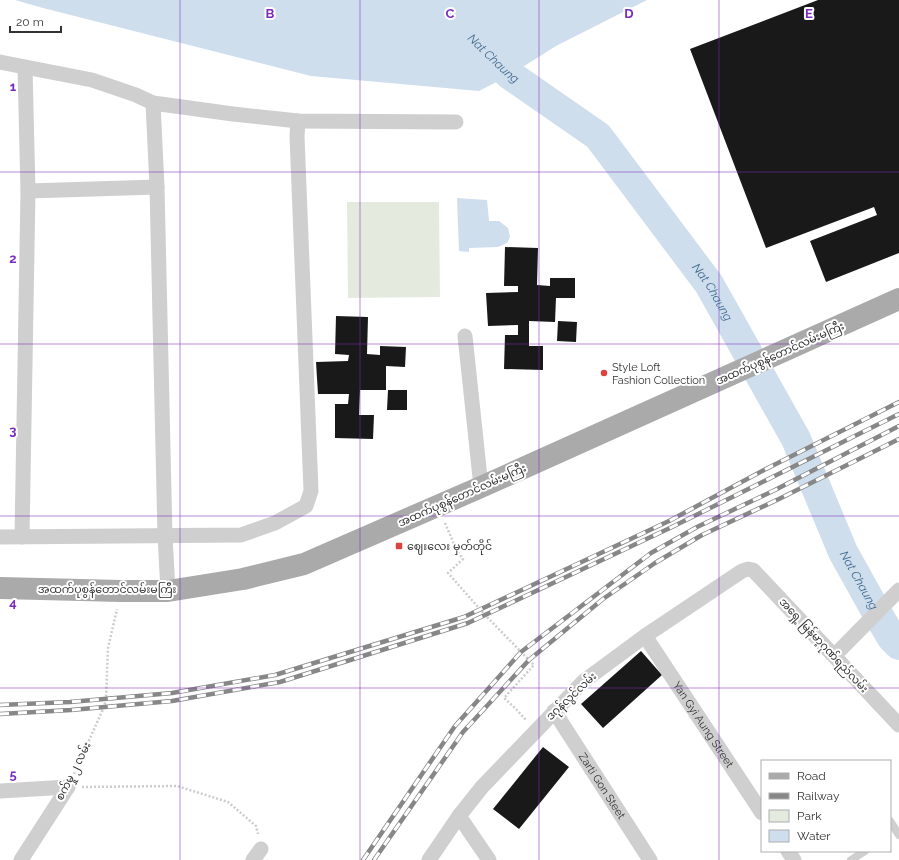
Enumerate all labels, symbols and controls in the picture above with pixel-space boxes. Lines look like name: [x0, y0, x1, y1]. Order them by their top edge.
text: B: [266, 6, 275, 21]
text: C: [446, 6, 455, 21]
text: D: [624, 6, 634, 21]
text: E: [805, 6, 813, 21]
scale bar: [10, 8, 61, 34]
text: 20 m: [16, 15, 44, 29]
water label: Nat Chaung: [465, 31, 522, 86]
text: 1: [10, 79, 17, 94]
text: 2: [9, 251, 17, 266]
water label: Nat Chaung: [689, 261, 735, 323]
street label: အထက်ပုစွန်တောင်လမ်းမကြီး: [714, 318, 847, 389]
place label: Style Loft Fashion Collection: [612, 361, 705, 387]
marker: Style Loft Fashion Collection: [599, 368, 609, 378]
text: 3: [9, 423, 17, 438]
street label: အထက်ပုစွန်တောင်လမ်းမကြီး: [396, 460, 529, 531]
place label: ဈေးလေး မှတ်တိုင်: [407, 539, 492, 555]
marker: ဈေးလေး မှတ်တိုင်: [394, 541, 404, 551]
water label: Nat Chaung: [837, 548, 881, 612]
street label: အထက်ပုစွန်တောင်လမ်းမကြီး: [38, 582, 177, 598]
text: 4: [9, 595, 17, 610]
street label: အရှေ့ မြန်မာ့ဂုဏ်ရည်လမ်း: [775, 595, 872, 697]
street label: ဒဂုန်လွင်လမ်း: [543, 669, 601, 724]
street label: Yan Gyi Aung Street: [670, 679, 736, 770]
street label: စက်မှု ၂ လမ်း: [52, 739, 96, 804]
street label: Zarti Gon Steet: [576, 751, 628, 822]
legend: [761, 760, 891, 852]
text: 5: [9, 767, 17, 782]
text: Road: [797, 769, 826, 783]
text: Railway: [797, 789, 840, 803]
text: Park: [797, 809, 822, 823]
text: Water: [797, 829, 831, 843]

